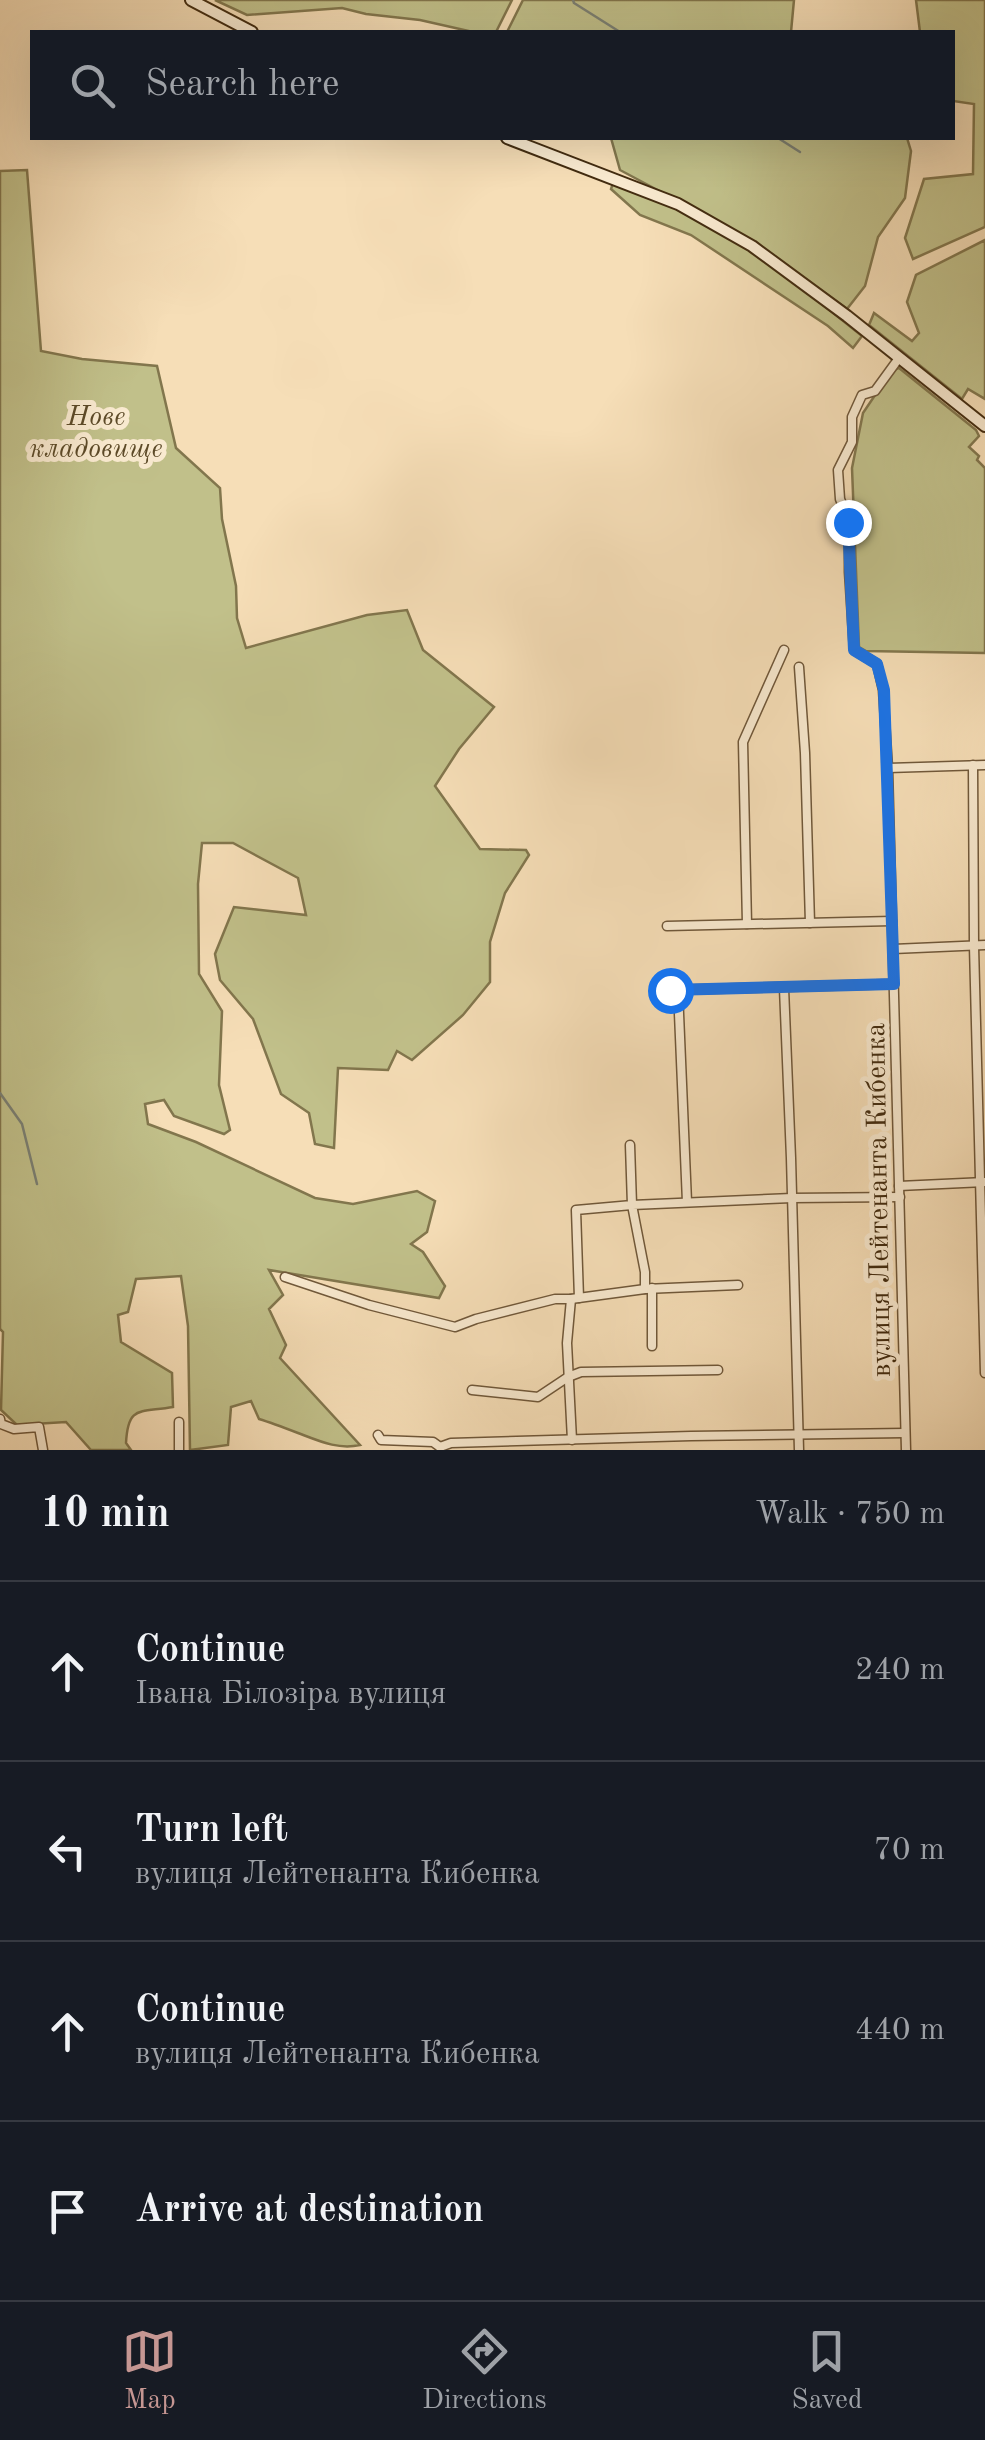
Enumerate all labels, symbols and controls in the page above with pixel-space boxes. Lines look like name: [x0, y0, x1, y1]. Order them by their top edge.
search box: [30, 30, 955, 140]
icon: search: [65, 58, 120, 113]
text: Search here: [145, 66, 340, 104]
park label: Нове кладовище: [29, 404, 163, 464]
route end: [826, 500, 872, 546]
route start: [648, 968, 694, 1014]
street label: вулиця Лейтенанта Кибенка: [863, 1022, 897, 1377]
text: 10 min: [40, 1494, 170, 1536]
text: Walk · 750 m: [755, 1499, 945, 1531]
text: Continue: [135, 1632, 285, 1670]
icon: ahead: [40, 1644, 95, 1699]
text: 240 m: [855, 1655, 945, 1687]
text: Івана Білозіра вулиця: [135, 1679, 446, 1711]
text: Turn left: [135, 1812, 288, 1850]
icon: left: [40, 1824, 95, 1879]
text: 70 m: [874, 1835, 945, 1867]
text: вулиця Лейтенанта Кибенка: [135, 1859, 540, 1891]
text: Continue: [135, 1992, 285, 2030]
icon: ahead: [40, 2004, 95, 2059]
text: 440 m: [855, 2015, 945, 2047]
text: вулиця Лейтенанта Кибенка: [135, 2039, 540, 2071]
icon: arrive: [40, 2184, 95, 2239]
text: Arrive at destination: [135, 2192, 484, 2230]
tab: Map: [122, 2324, 177, 2419]
tab: Directions: [422, 2324, 547, 2419]
tab: Saved: [791, 2324, 863, 2419]

